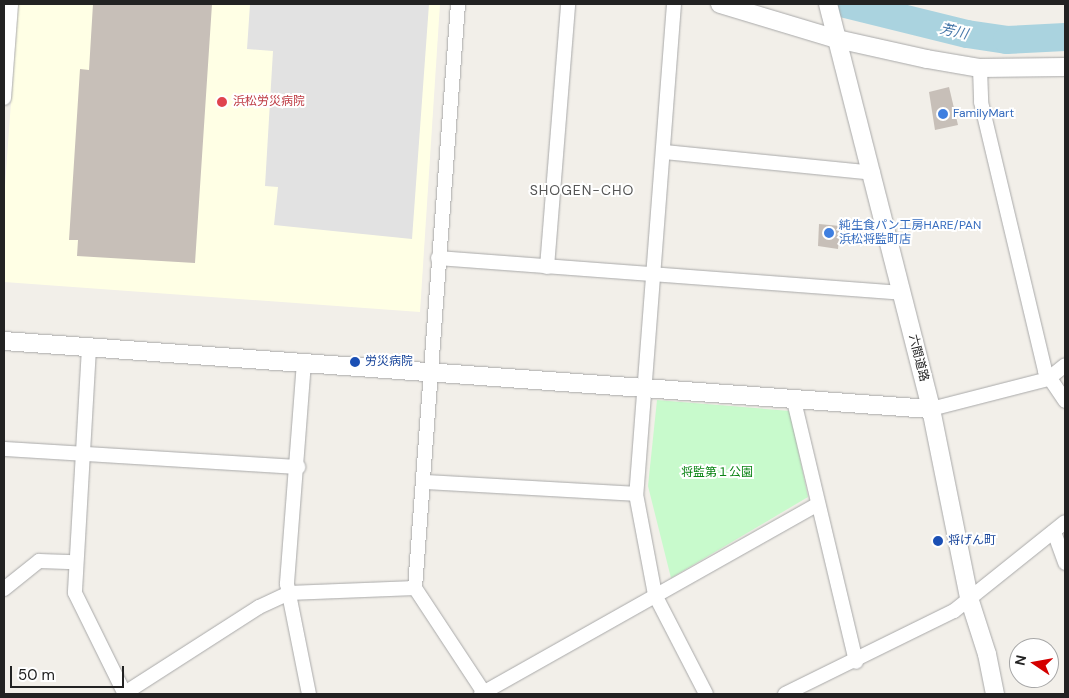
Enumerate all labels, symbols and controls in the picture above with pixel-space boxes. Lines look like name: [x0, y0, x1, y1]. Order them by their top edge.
water label: 芳川: [938, 20, 970, 42]
marker: 浜松労災病院: [215, 95, 229, 109]
place label: 浜松労災病院: [233, 95, 305, 109]
place label: FamilyMart: [953, 107, 1014, 121]
marker: FamilyMart: [937, 108, 949, 120]
district label: SHOGEN-CHO: [528, 182, 636, 198]
place label: 純生食パン工房HARE/PAN 浜松将監町店: [839, 219, 981, 247]
marker: 純生食パン工房HARE/PAN 浜松将監町店: [823, 227, 835, 239]
street label: 六間道路: [905, 333, 931, 383]
place label: 労災病院: [365, 355, 413, 369]
marker: 労災病院: [349, 356, 361, 368]
park label: 将監第１公園: [681, 466, 753, 480]
place label: 将げん町: [948, 534, 996, 548]
marker: 将げん町: [932, 535, 944, 547]
north arrow: [1009, 638, 1059, 688]
text: N: [1010, 653, 1030, 667]
scale bar: [12, 656, 126, 688]
text: 50 m: [18, 665, 55, 685]

